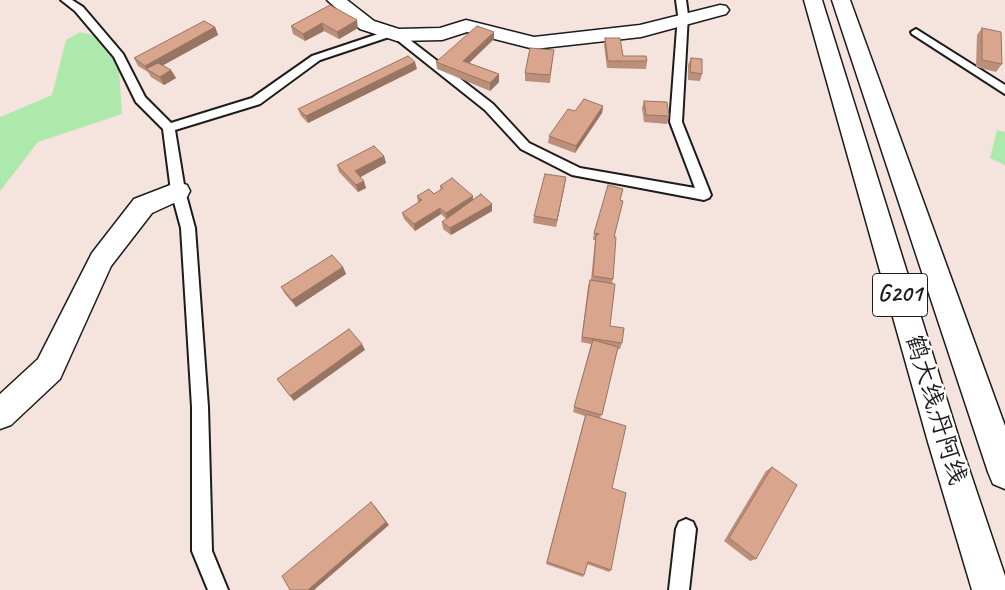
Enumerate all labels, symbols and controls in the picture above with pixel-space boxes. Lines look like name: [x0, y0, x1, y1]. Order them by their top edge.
road number: G201: [872, 274, 928, 316]
street label: 鹤大线;丹阿线: [898, 332, 972, 488]

